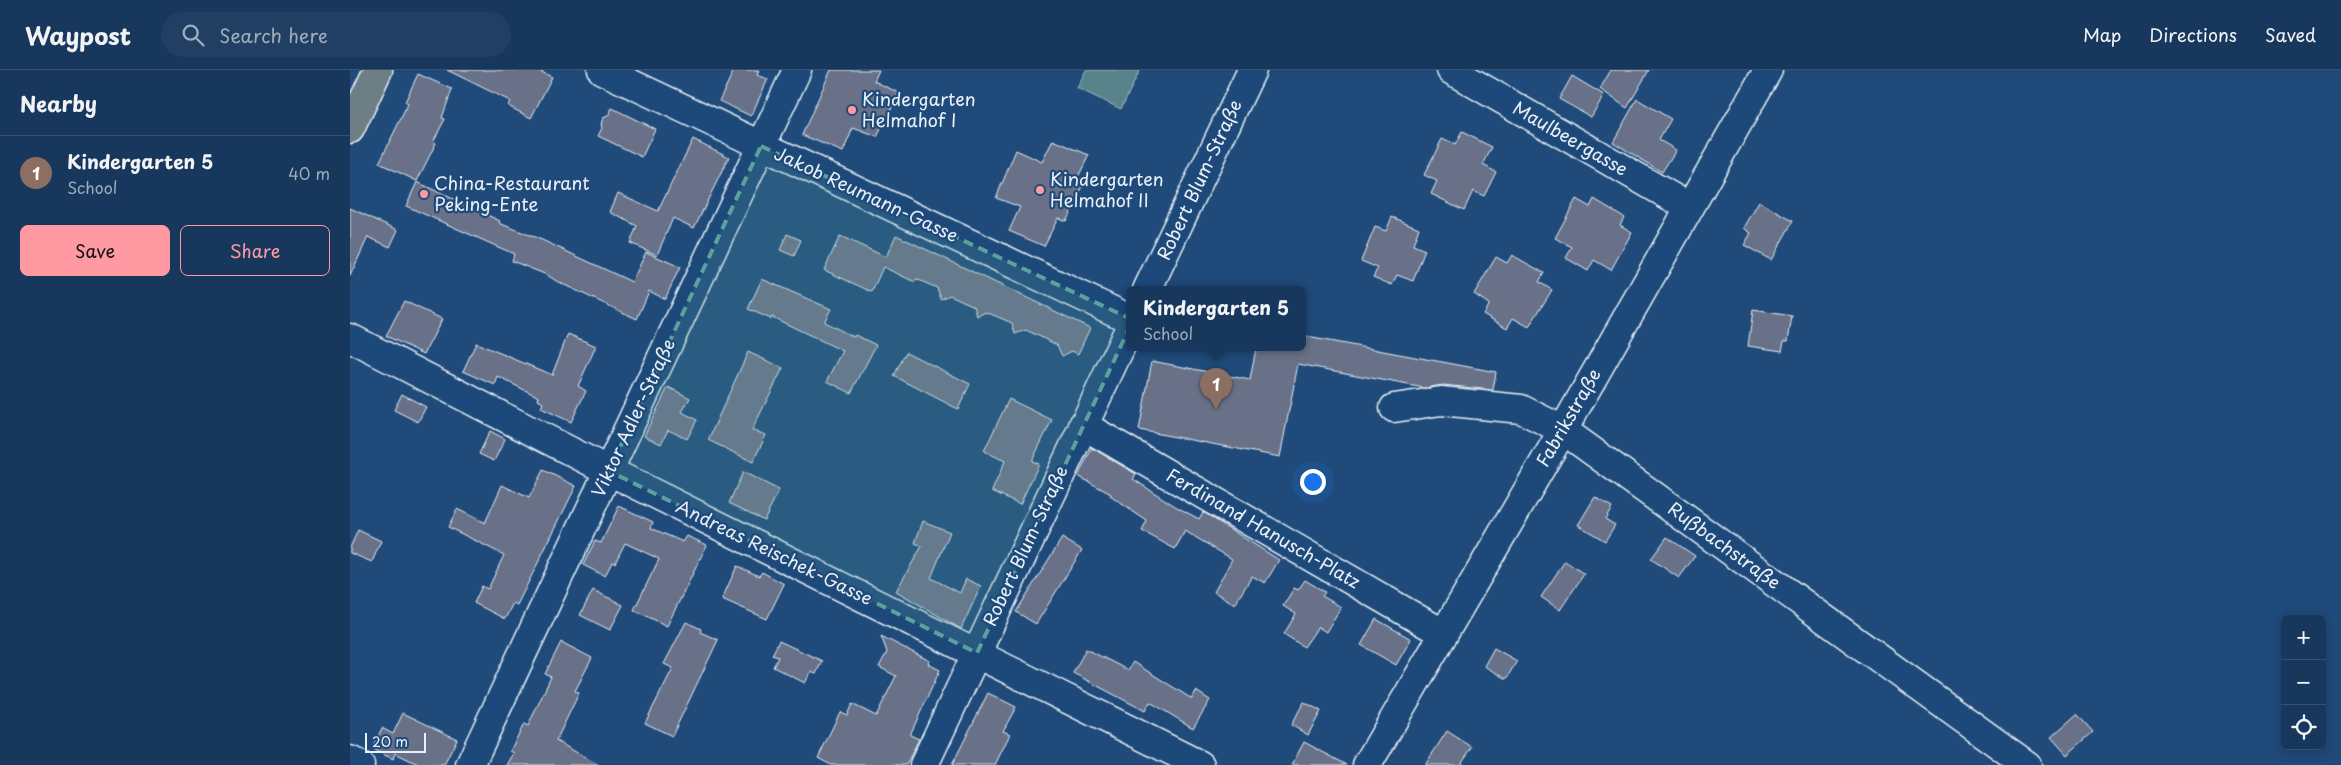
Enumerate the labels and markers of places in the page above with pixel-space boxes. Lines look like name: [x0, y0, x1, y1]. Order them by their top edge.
place label: Kindergarten Helmahof I: [862, 85, 976, 133]
marker: Kindergarten Helmahof I: [846, 104, 858, 116]
place label: Kindergarten Helmahof II: [1050, 165, 1164, 213]
place label: China-Restaurant Peking-Ente: [434, 169, 590, 217]
marker: Kindergarten Helmahof II: [1034, 184, 1046, 196]
marker: China-Restaurant Peking-Ente: [418, 188, 430, 200]
pin: 1: [1200, 368, 1232, 409]

